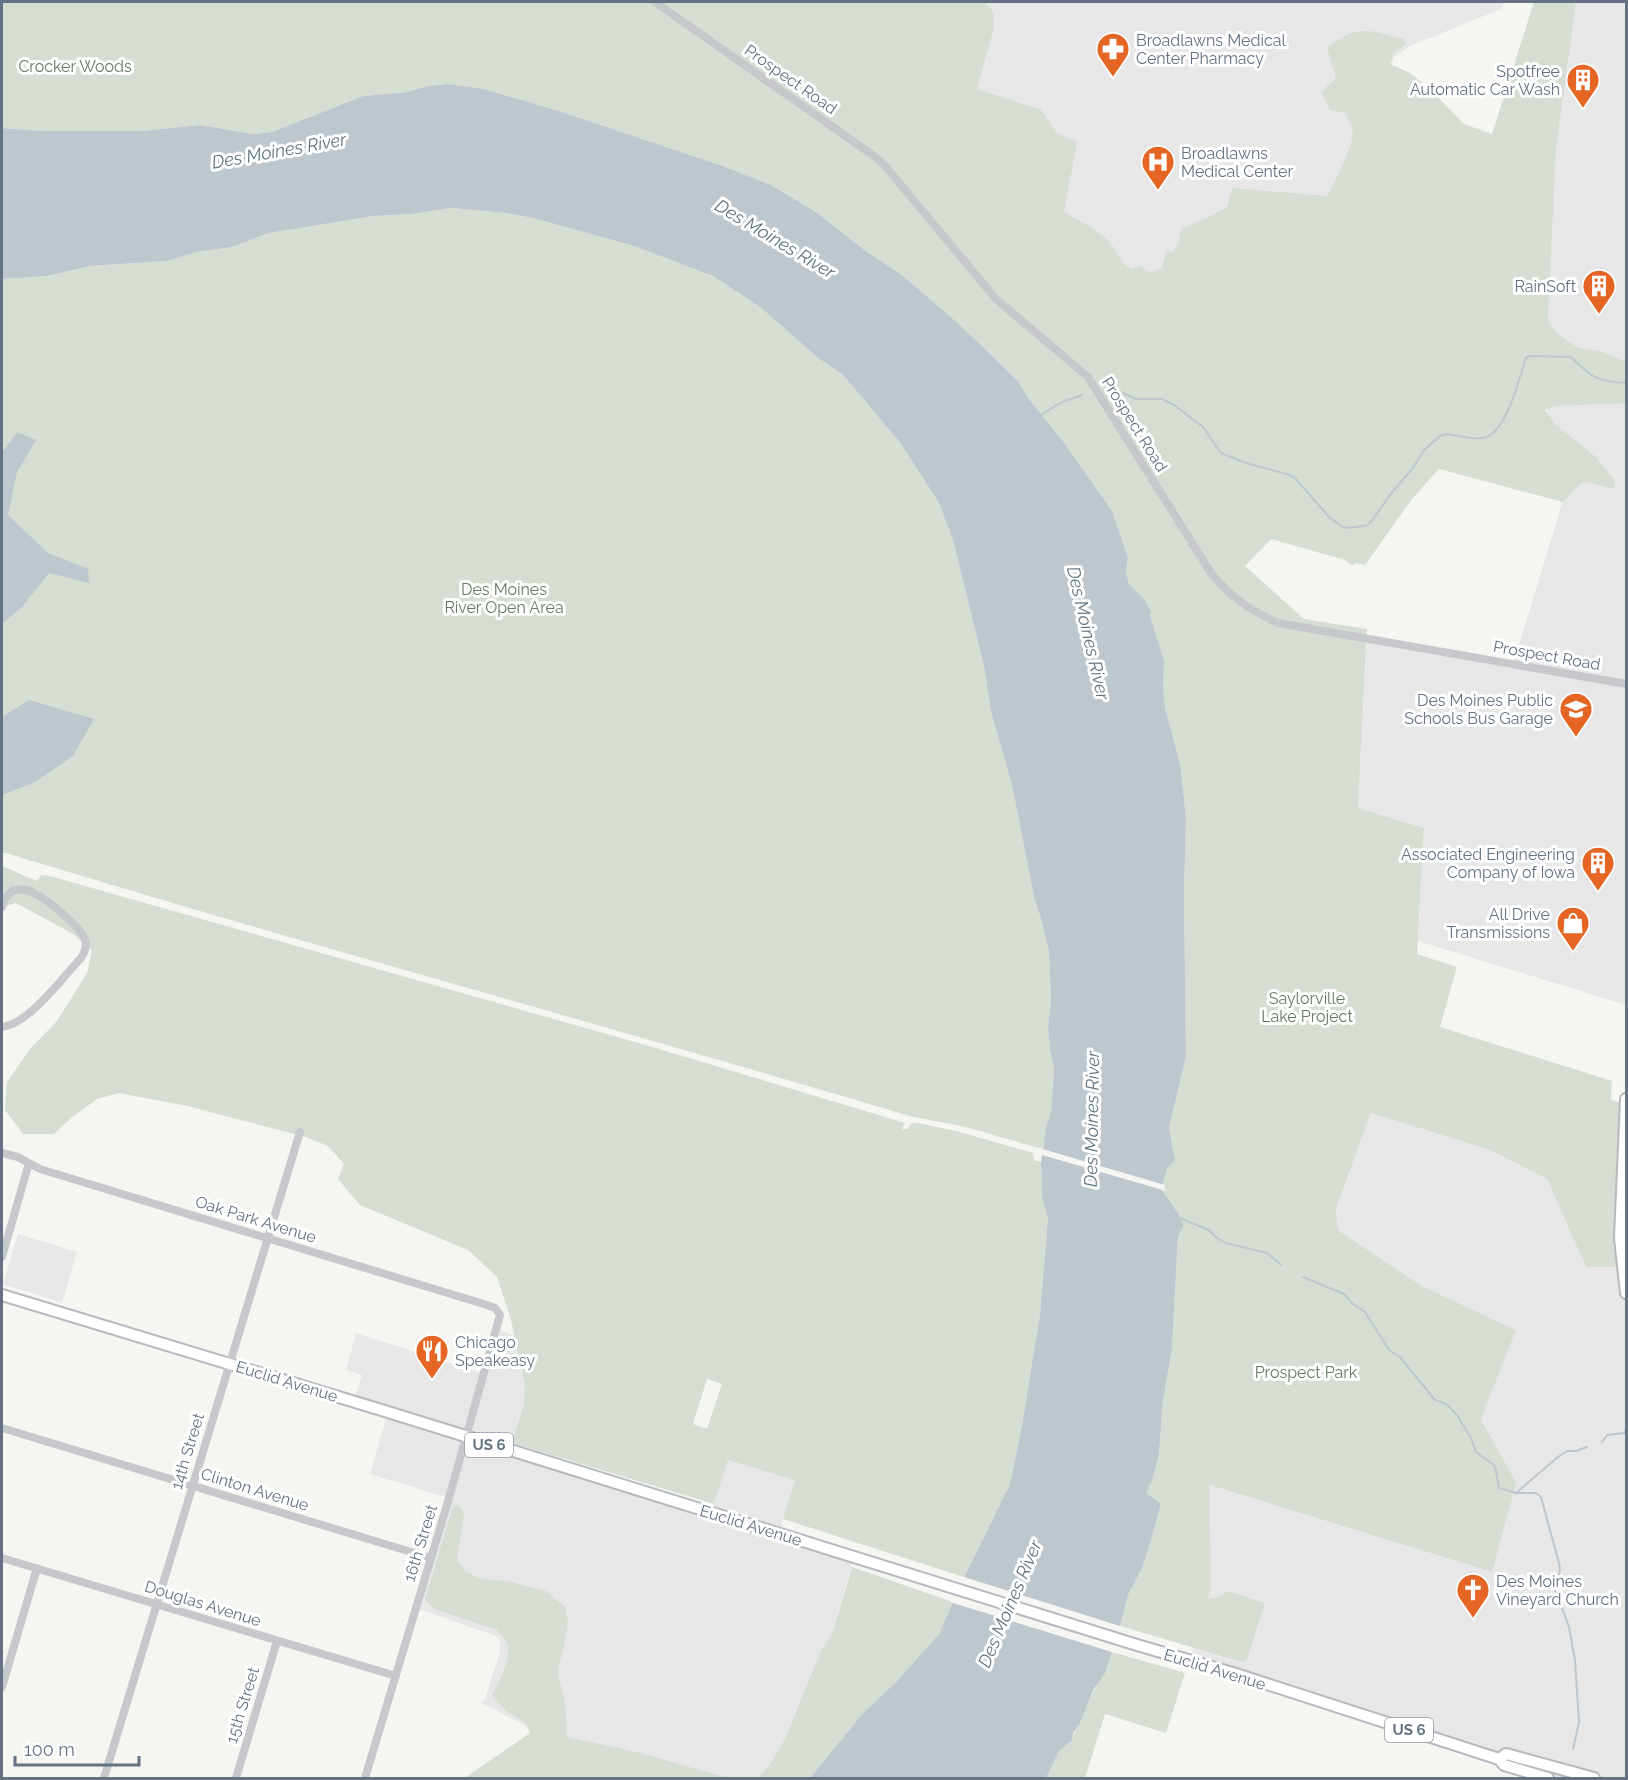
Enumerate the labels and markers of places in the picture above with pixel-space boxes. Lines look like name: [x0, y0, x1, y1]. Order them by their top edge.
pharmacy icon: Broadlawns Medical Center Pharmacy: [1095, 31, 1131, 78]
place label: Broadlawns Medical Center Pharmacy: [1136, 31, 1286, 68]
place label: Spotfree Automatic Car Wash: [1410, 62, 1560, 99]
building icon: Spotfree Automatic Car Wash: [1565, 62, 1601, 109]
hospital icon: Broadlawns Medical Center: [1140, 144, 1176, 191]
place label: Broadlawns Medical Center: [1181, 144, 1293, 181]
building icon: RainSoft: [1581, 268, 1617, 315]
place label: RainSoft: [1514, 277, 1577, 296]
place label: Des Moines Public Schools Bus Garage: [1404, 691, 1553, 728]
school or university icon: Des Moines Public Schools Bus Garage: [1558, 691, 1594, 738]
place label: Associated Engineering Company of Iowa: [1401, 845, 1575, 882]
building icon: Associated Engineering Company of Iowa: [1580, 845, 1616, 892]
place label: All Drive Transmissions: [1447, 905, 1550, 942]
shop icon: All Drive Transmissions: [1555, 905, 1591, 952]
restaurant icon: Chicago Speakeasy: [414, 1333, 450, 1380]
place label: Chicago Speakeasy: [455, 1333, 535, 1370]
church icon: Des Moines Vineyard Church: [1455, 1572, 1491, 1619]
place label: Des Moines Vineyard Church: [1496, 1572, 1619, 1609]

